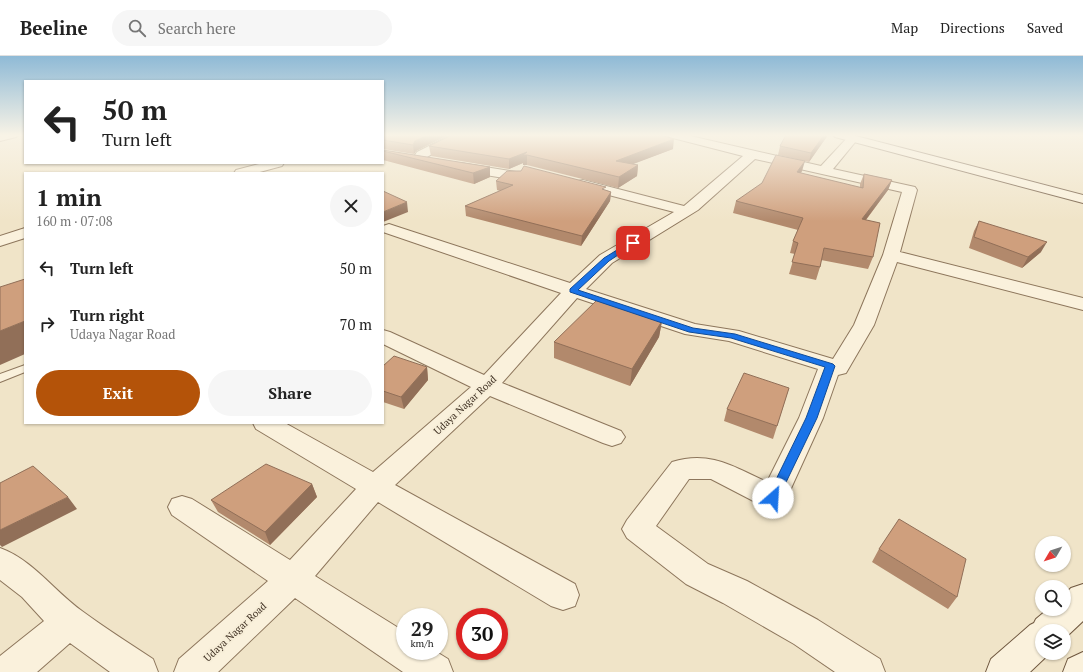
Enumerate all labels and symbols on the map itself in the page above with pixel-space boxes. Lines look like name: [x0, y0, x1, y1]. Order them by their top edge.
pin: [616, 226, 650, 260]
street label: Udaya Nagar Road: [431, 372, 499, 437]
position arrow: [752, 477, 794, 519]
north arrow: [1035, 536, 1071, 572]
street label: Udaya Nagar Road: [201, 599, 269, 664]
speed limit sign: 30: [456, 608, 508, 660]

